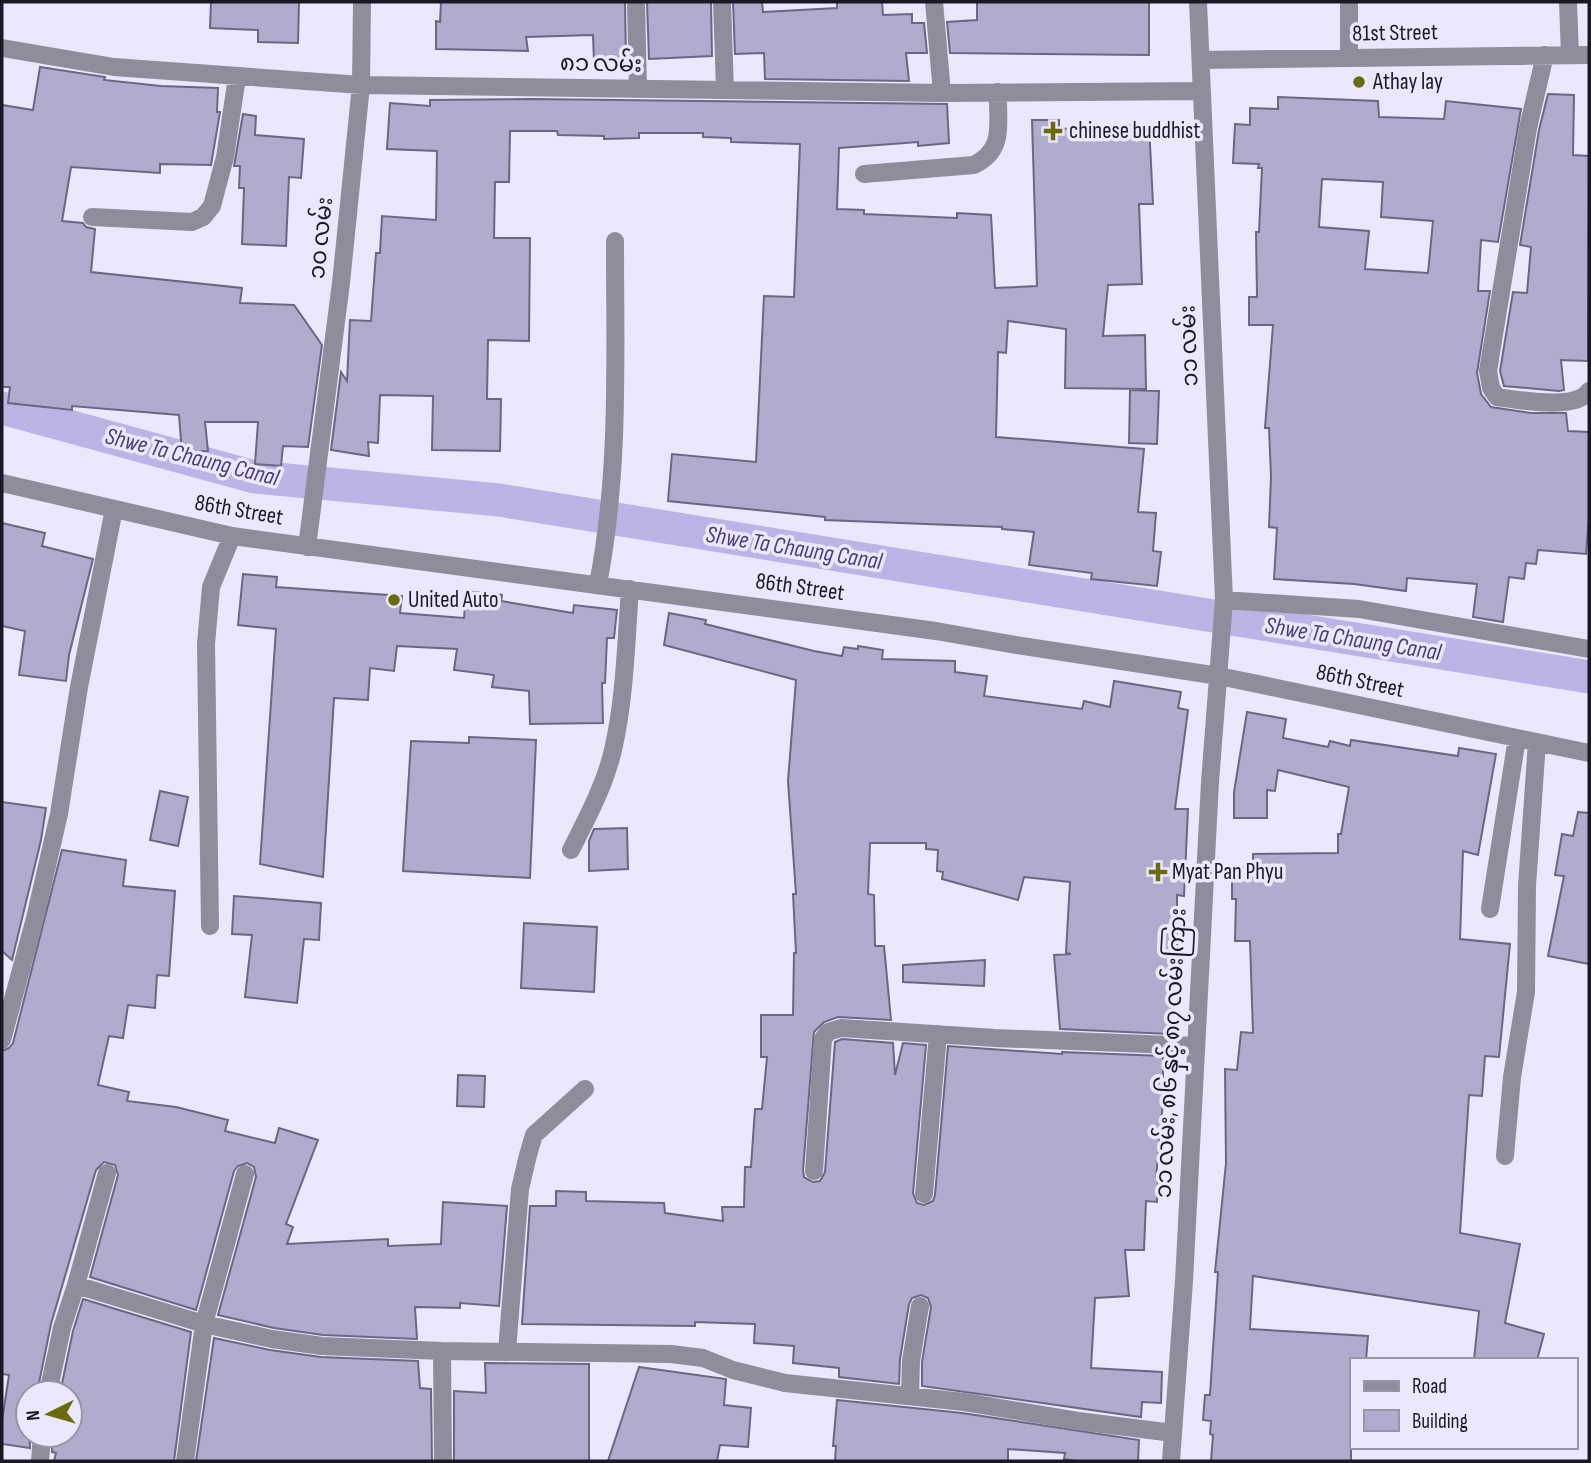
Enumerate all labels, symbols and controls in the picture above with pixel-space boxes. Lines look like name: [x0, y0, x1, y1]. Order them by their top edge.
street label: 81st Street: [1352, 18, 1438, 48]
street label: ၈၁ လမ်း: [560, 46, 642, 79]
place label: Athay lay: [1372, 68, 1443, 96]
marker: Athay lay: [1351, 74, 1367, 90]
place label: chinese buddhist: [1069, 117, 1200, 145]
marker: chinese buddhist: [1043, 121, 1063, 141]
street label: ၁၀ လမ်း: [300, 195, 339, 280]
street label: ၁၁ လမ်း: [1171, 305, 1204, 387]
water label: Shwe Ta Chaung Canal: [102, 421, 282, 493]
street label: 86th Street: [193, 488, 285, 532]
water label: Shwe Ta Chaung Canal: [704, 520, 885, 576]
street label: 86th Street: [754, 567, 846, 607]
place label: United Auto: [408, 586, 499, 614]
marker: United Auto: [386, 592, 402, 608]
water label: Shwe Ta Chaung Canal: [1263, 611, 1444, 667]
street label: 86th Street: [1313, 658, 1407, 704]
place label: Myat Pan Phyu: [1172, 858, 1283, 886]
marker: Myat Pan Phyu: [1150, 864, 1166, 880]
street label: ၁၁ လမ်း, ၈၆ နှင့် ၈၇ လမ်းကြား: [1146, 907, 1197, 1199]
legend: [1350, 1358, 1577, 1449]
text: Road: [1412, 1374, 1447, 1399]
north arrow: [14, 1379, 84, 1449]
text: N: [22, 1409, 45, 1421]
text: Building: [1412, 1409, 1468, 1434]

